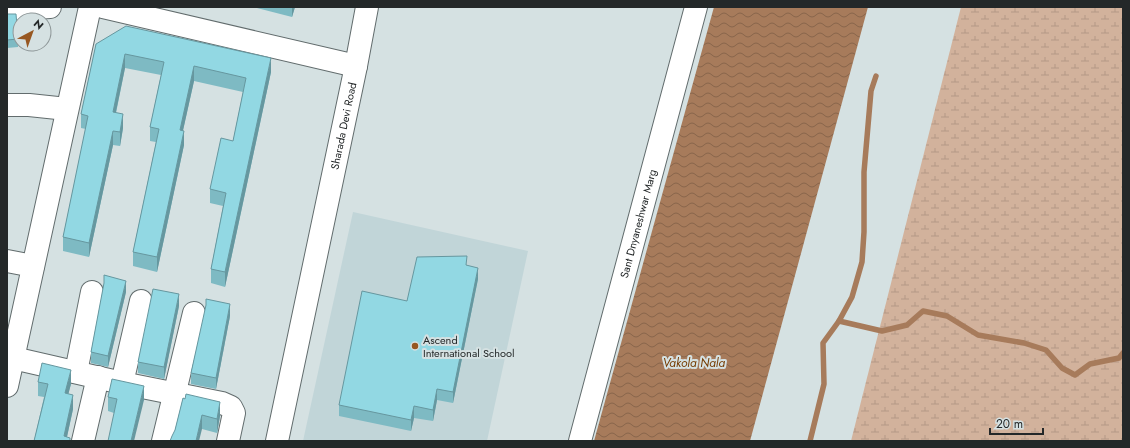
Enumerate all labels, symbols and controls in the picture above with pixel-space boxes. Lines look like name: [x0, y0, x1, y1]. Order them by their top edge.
north arrow: [12, 12, 52, 52]
text: N: [30, 16, 47, 33]
street label: Sharada Devi Road: [326, 81, 360, 171]
street label: Sant Dnyaneshwar Marg: [616, 167, 660, 280]
place label: Ascend International School: [423, 332, 515, 361]
marker: Ascend International School: [410, 341, 420, 351]
water label: Vakola Nala: [663, 354, 726, 372]
scale bar: [990, 410, 1043, 436]
text: 20 m: [996, 415, 1023, 433]

